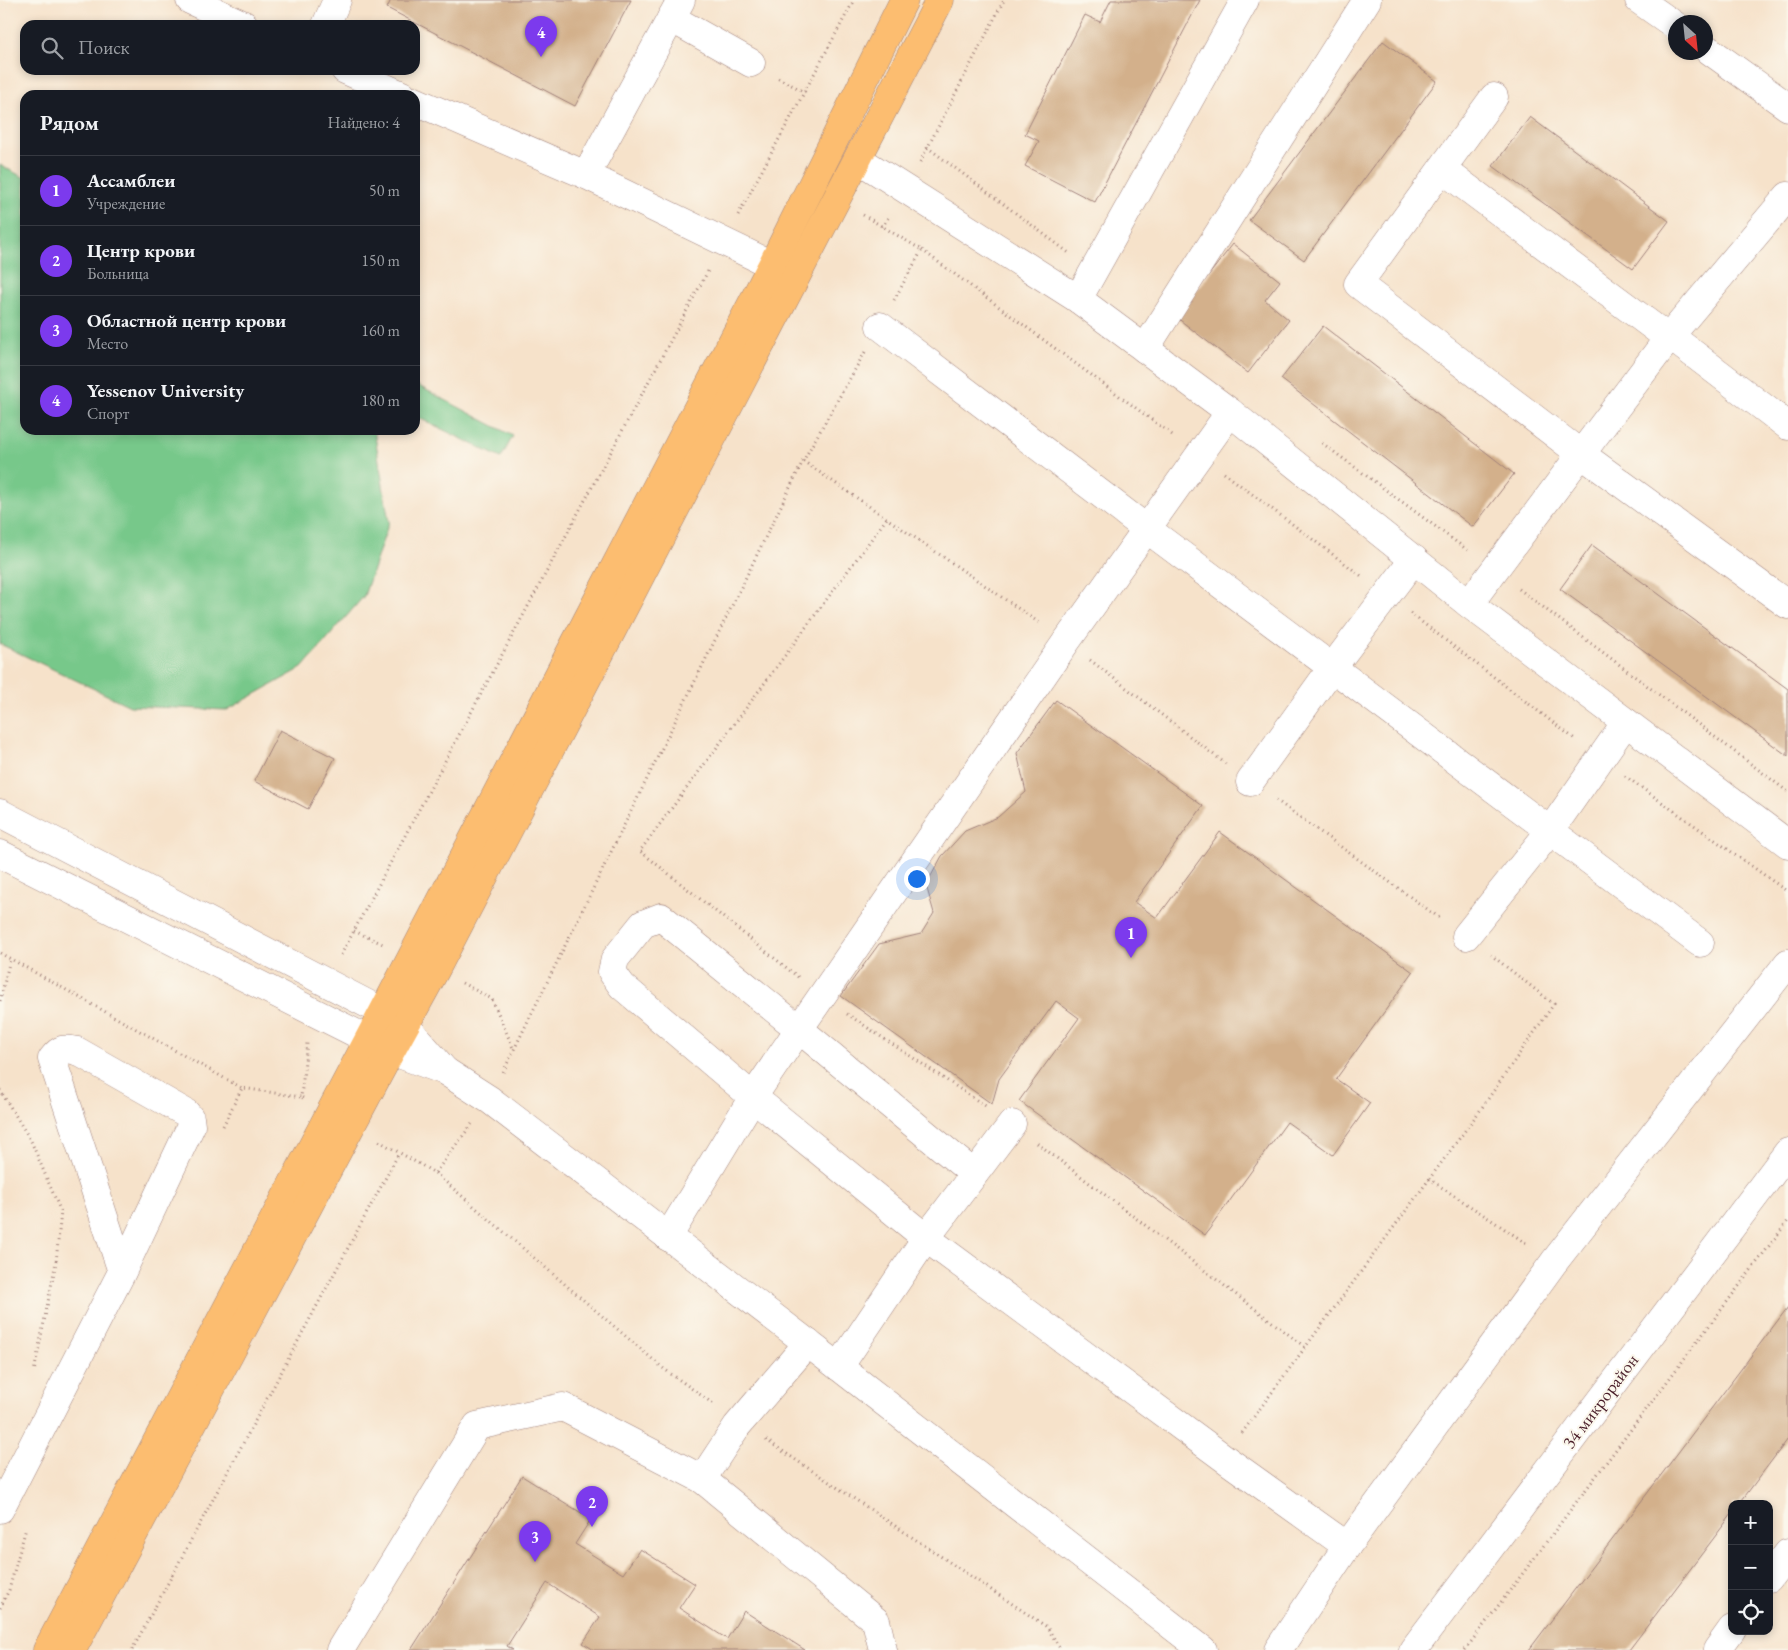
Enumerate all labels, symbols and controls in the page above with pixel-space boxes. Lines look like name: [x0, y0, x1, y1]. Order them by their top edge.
north arrow: [1668, 15, 1713, 60]
pin: 4: [525, 16, 557, 57]
search box: [20, 20, 420, 75]
icon: search: [38, 34, 66, 62]
text: Поиск: [78, 35, 130, 60]
text: Рядом: [40, 109, 99, 136]
text: Найдено: 4: [328, 112, 400, 133]
text: Ассамблеи: [87, 168, 175, 193]
text: 1: [52, 180, 60, 201]
text: 50 m: [369, 180, 400, 201]
text: Учреждение: [87, 193, 165, 214]
text: Центр крови: [87, 238, 195, 263]
text: 2: [52, 250, 60, 271]
text: 150 m: [361, 250, 400, 271]
text: Больница: [87, 263, 149, 284]
text: Областной центр крови: [87, 308, 286, 333]
text: 3: [52, 320, 60, 341]
text: 160 m: [361, 320, 400, 341]
text: Место: [87, 333, 128, 354]
text: Yessenov University: [87, 378, 244, 403]
text: 4: [52, 390, 60, 411]
text: 180 m: [361, 390, 400, 411]
text: Спорт: [87, 403, 129, 424]
your location: [904, 866, 930, 892]
pin: 1: [1115, 917, 1147, 958]
street label: 34 микрорайон: [1557, 1349, 1643, 1453]
pin: 2: [576, 1486, 608, 1527]
map controls: [1728, 1500, 1773, 1635]
button: +: [1728, 1500, 1773, 1545]
pin: 3: [519, 1521, 551, 1562]
button: −: [1728, 1545, 1773, 1590]
button: locate: [1728, 1590, 1773, 1635]

